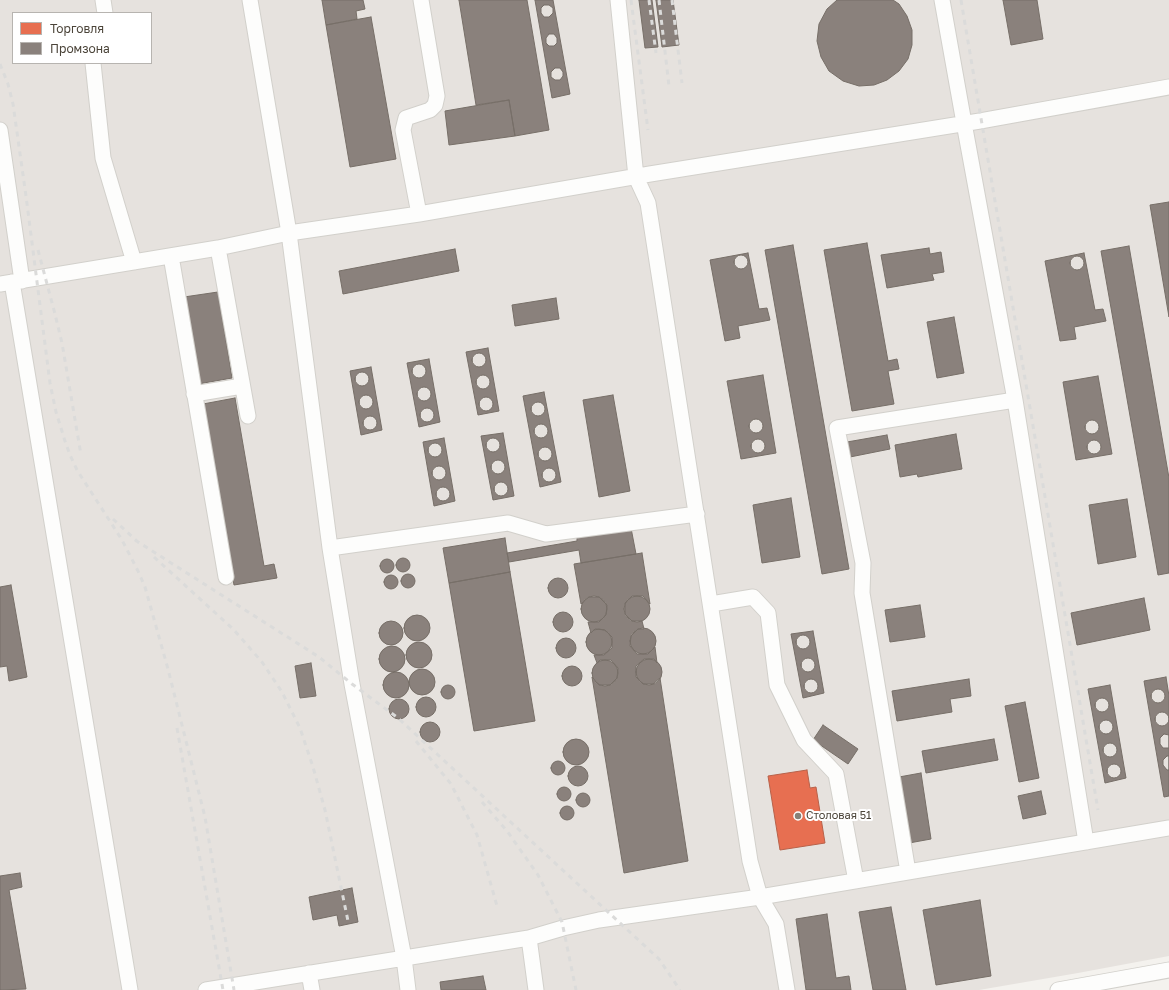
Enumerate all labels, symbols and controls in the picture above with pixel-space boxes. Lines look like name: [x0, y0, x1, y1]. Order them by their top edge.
legend: [12, 12, 152, 64]
text: Торговля: [50, 21, 104, 36]
text: Промзона: [50, 41, 110, 56]
place label: Столовая 51: [806, 809, 871, 823]
marker: Столовая 51: [793, 811, 803, 821]

